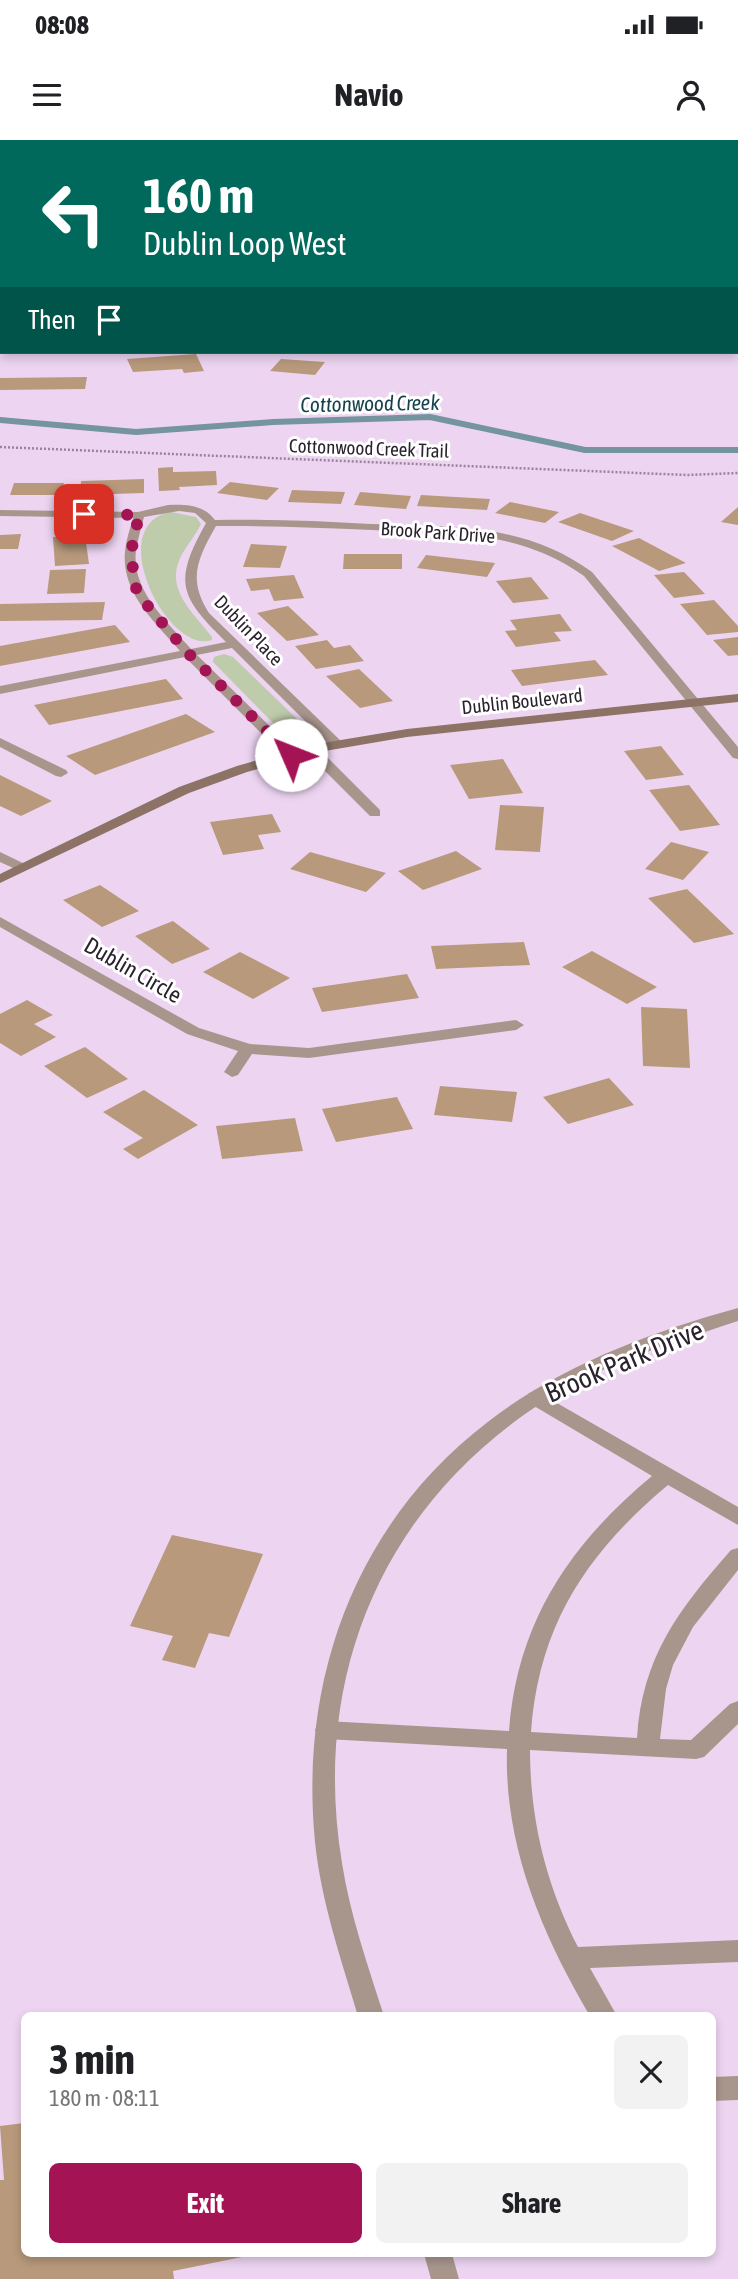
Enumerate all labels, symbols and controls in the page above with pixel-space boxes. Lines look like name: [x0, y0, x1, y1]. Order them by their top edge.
text: 08:08: [35, 10, 89, 40]
icon: menu: [28, 76, 66, 114]
text: Navio: [334, 76, 404, 113]
icon: person: [672, 76, 710, 114]
text: 160 m: [143, 167, 254, 223]
icon: left: [28, 168, 119, 259]
text: Dublin Loop West: [143, 225, 347, 262]
icon: arrive: [90, 301, 128, 339]
text: Then: [28, 305, 76, 335]
water label: Cottonwood Creek: [300, 390, 440, 416]
street label: Cottonwood Creek Trail: [289, 434, 449, 462]
pin: [54, 484, 114, 544]
icon: arrive: [65, 495, 103, 533]
street label: Brook Park Drive: [380, 517, 496, 547]
street label: Dublin Place: [210, 590, 288, 670]
street label: Dublin Boulevard: [460, 684, 584, 718]
position arrow: [254, 718, 328, 792]
street label: Dublin Circle: [80, 932, 186, 1008]
street label: Brook Park Drive: [540, 1313, 708, 1409]
text: 3 min: [49, 2035, 135, 2083]
button: close: [614, 2035, 688, 2109]
text: 180 m · 08:11: [49, 2085, 160, 2111]
button: Exit: [49, 2163, 362, 2243]
button: Share: [376, 2163, 688, 2243]

